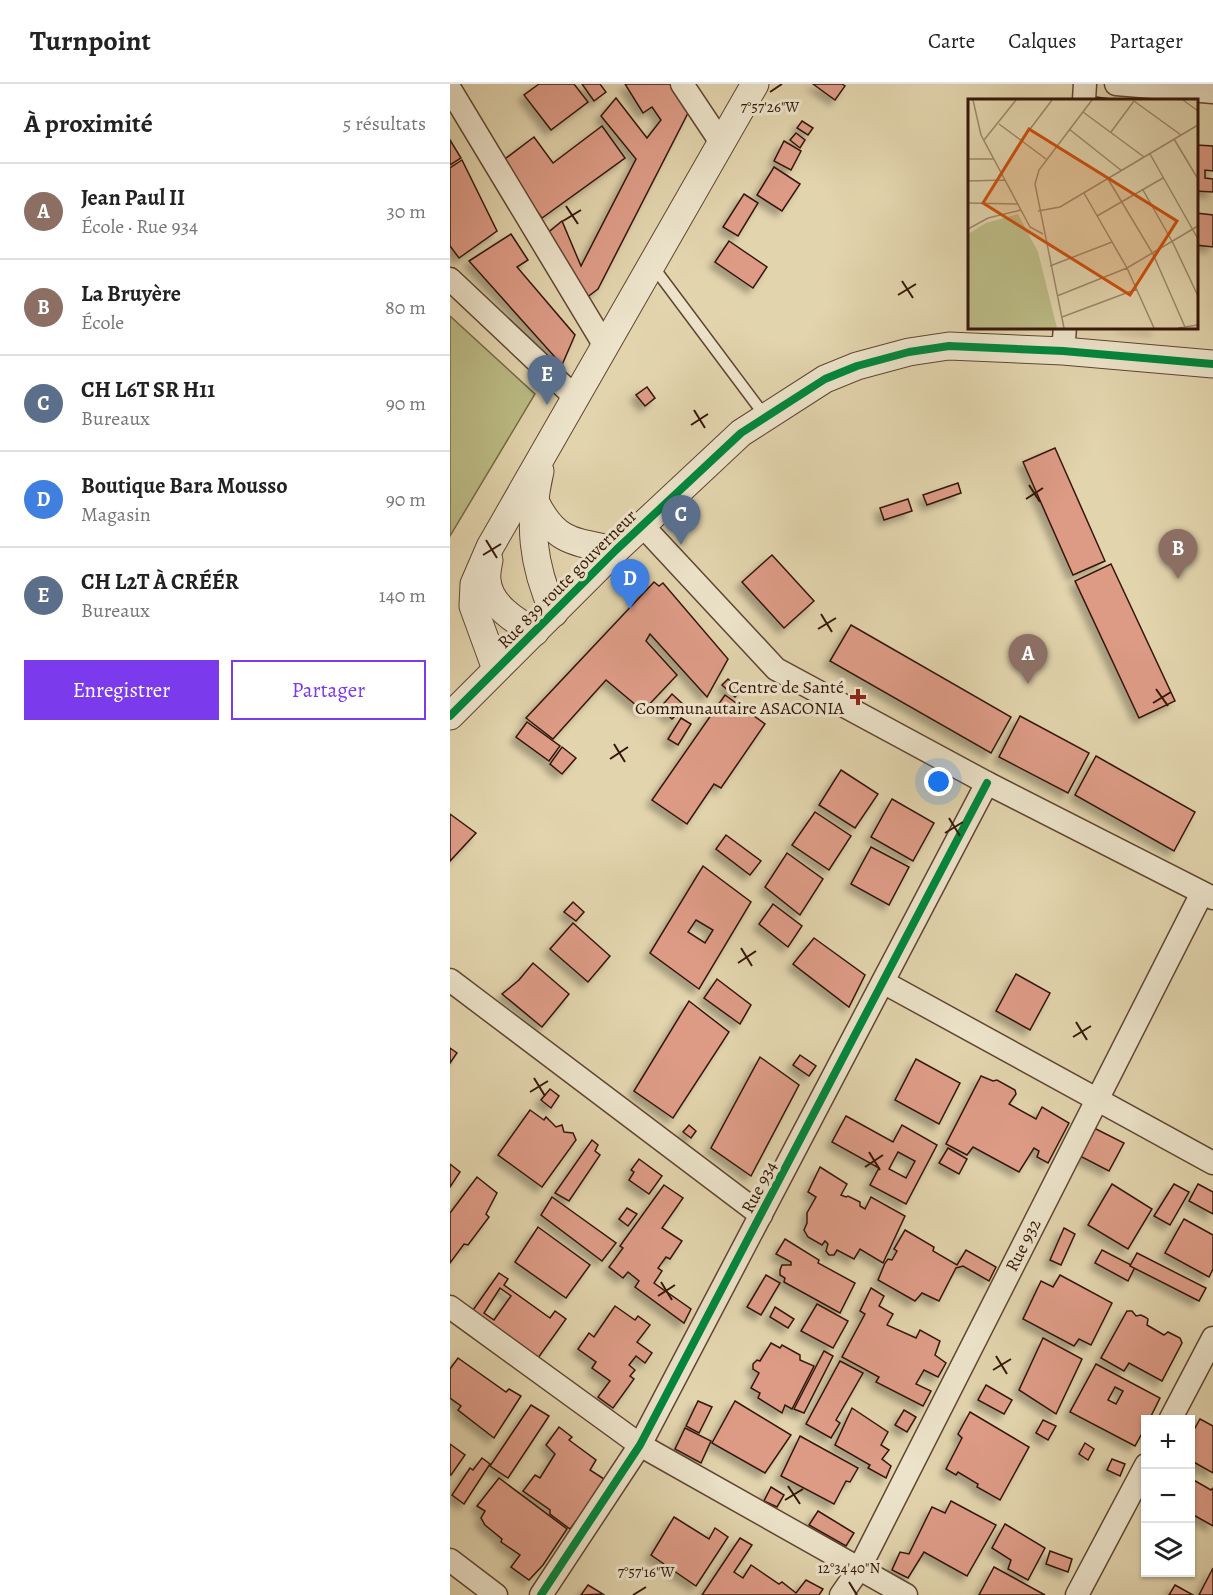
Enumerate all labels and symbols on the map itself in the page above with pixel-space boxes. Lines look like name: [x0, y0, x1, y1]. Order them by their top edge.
text: 7°57'26"W: [741, 97, 799, 117]
inset map: [968, 99, 1198, 328]
pin: E: [528, 356, 566, 405]
pin: C: [662, 496, 700, 545]
street label: Rue 839 route gouverneur: [492, 504, 642, 654]
pin: B: [1158, 530, 1198, 579]
pin: D: [610, 560, 650, 609]
pin: A: [1008, 634, 1048, 684]
place label: Centre de Santé Communautaire ASACONIA: [635, 675, 844, 720]
marker: Centre de Santé Communautaire ASACONIA: [849, 688, 867, 706]
your location: [924, 767, 953, 796]
street label: Rue 934: [735, 1157, 783, 1217]
street label: Rue 932: [1000, 1214, 1047, 1275]
text: 12°34'40"N: [818, 1558, 880, 1578]
text: 7°57'16"W: [618, 1562, 674, 1582]

